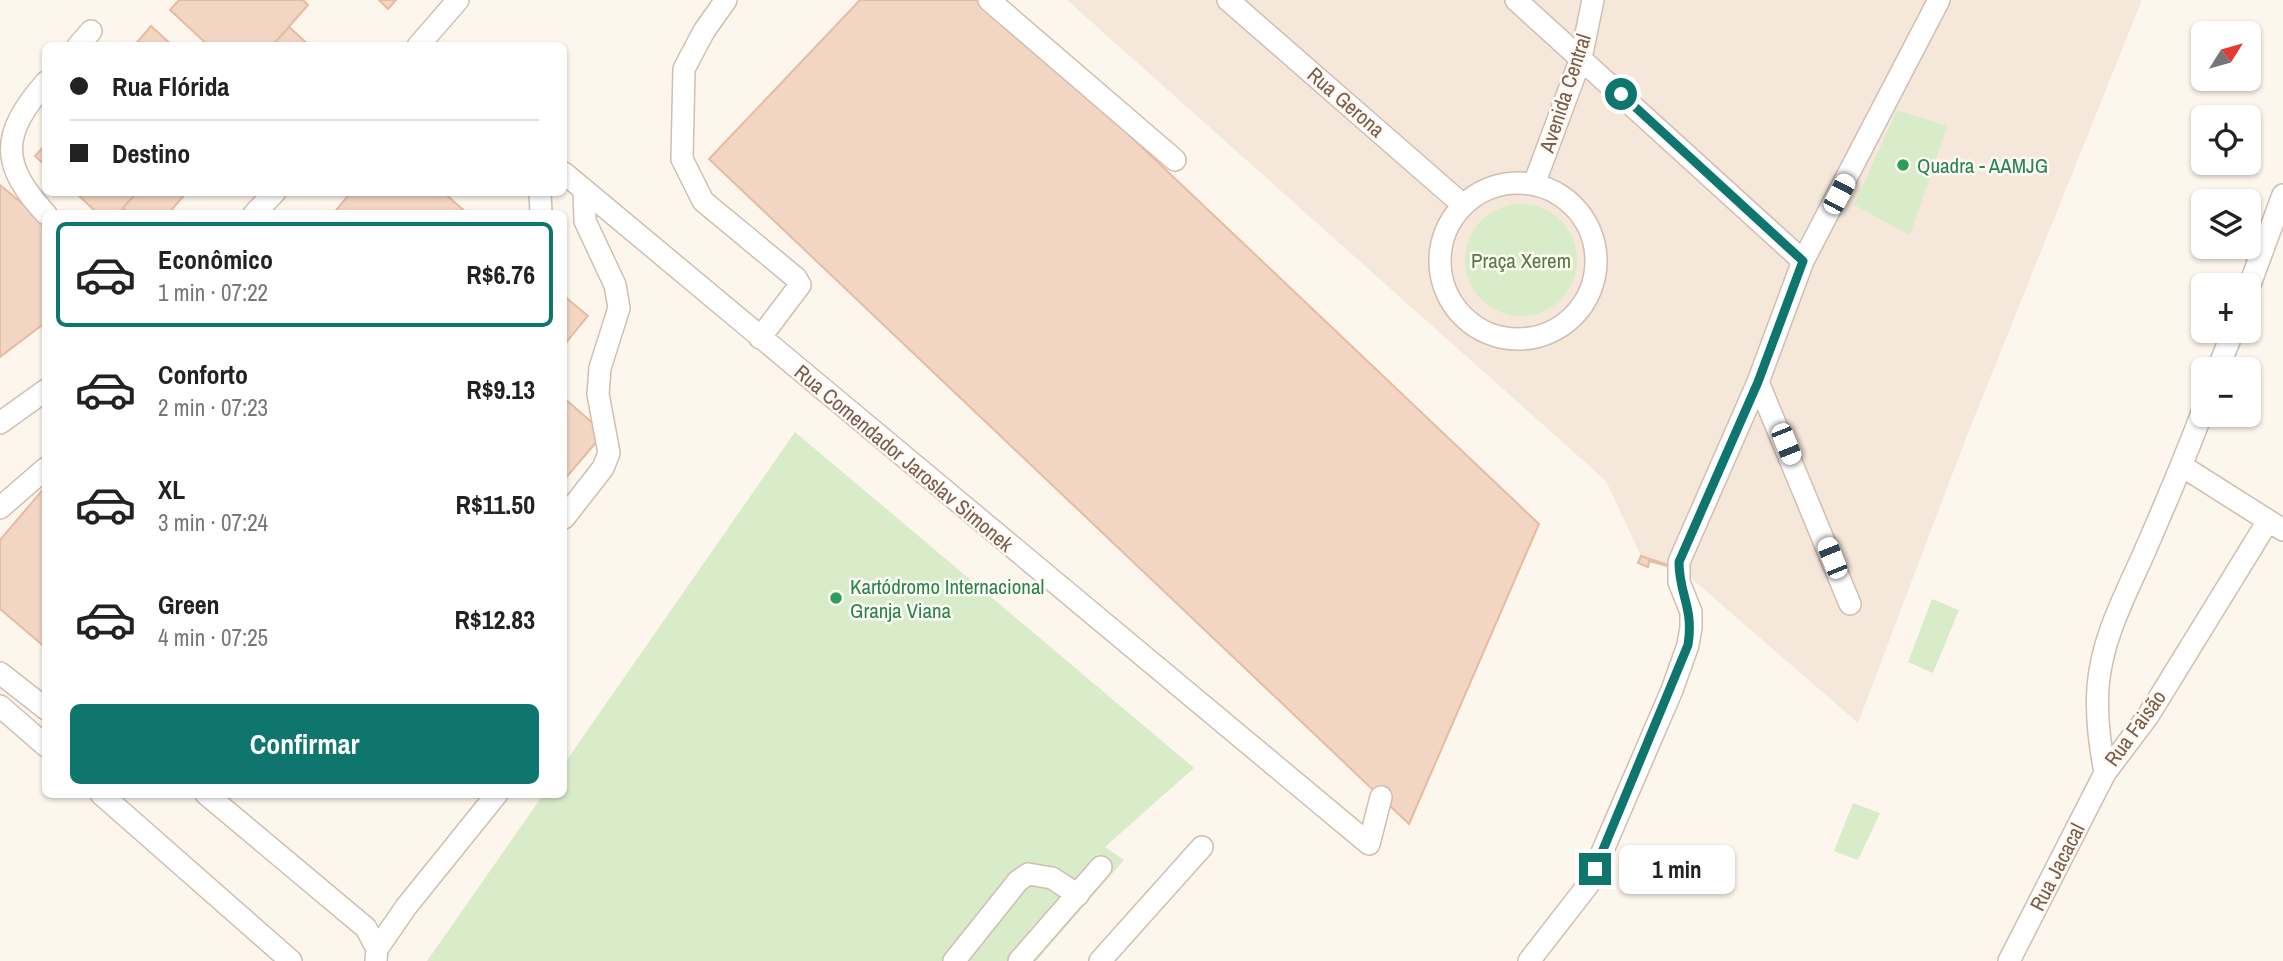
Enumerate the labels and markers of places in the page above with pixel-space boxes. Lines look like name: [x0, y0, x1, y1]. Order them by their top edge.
place label: Quadra - AAMJG: [1917, 151, 2048, 180]
marker: Quadra - AAMJG: [1895, 157, 1911, 173]
place label: Kartódromo Internacional Granja Viana: [850, 572, 1044, 625]
marker: Kartódromo Internacional Granja Viana: [828, 590, 844, 606]

